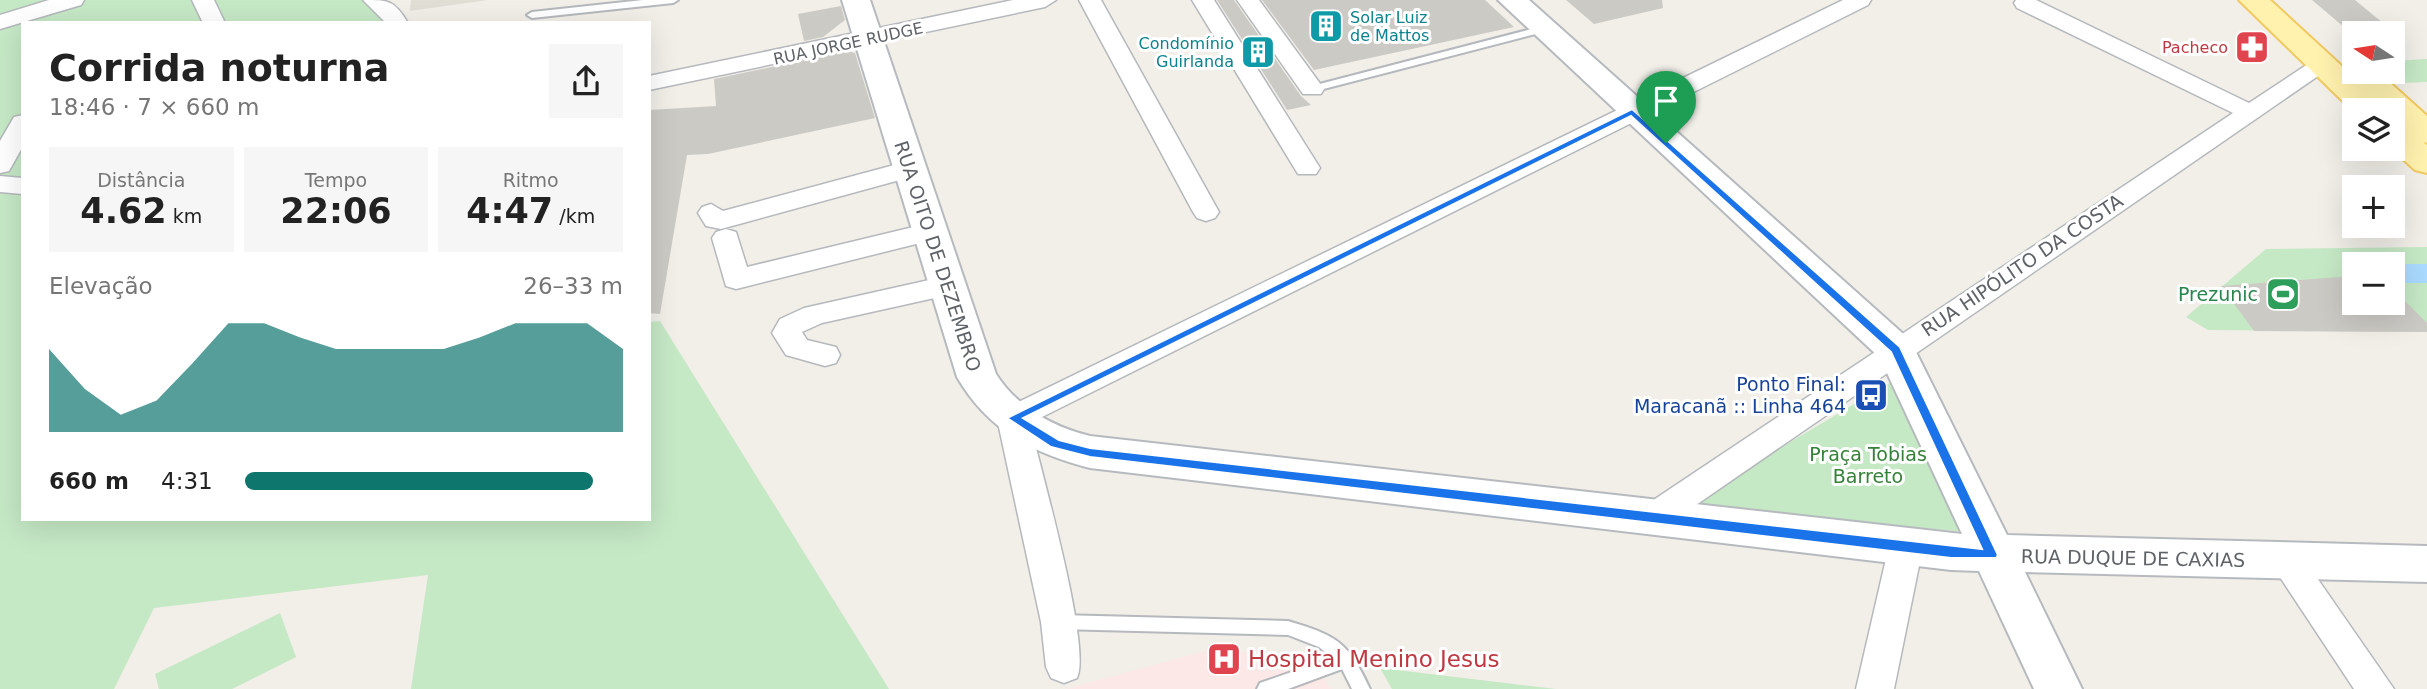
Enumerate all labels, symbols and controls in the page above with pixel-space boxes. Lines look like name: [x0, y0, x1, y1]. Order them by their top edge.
building icon: Solar Luiz de Mattos: [1307, 7, 1345, 45]
place label: Solar Luiz de Mattos: [1350, 8, 1429, 45]
street label: RUA JORGE RUDGE: [772, 18, 925, 69]
north arrow: [2342, 21, 2404, 84]
map controls: [2342, 21, 2405, 315]
pharmacy icon: Pacheco: [2233, 28, 2271, 66]
building icon: Condomínio Guirlanda: [1239, 33, 1277, 71]
place label: Condomínio Guirlanda: [1139, 34, 1234, 71]
place label: Pacheco: [2162, 38, 2228, 57]
button: share: [549, 44, 623, 118]
text: Corrida noturna: [49, 46, 389, 90]
pin: [1636, 71, 1696, 143]
icon: arrive: [1647, 82, 1685, 120]
text: 18:46 · 7 × 660 m: [49, 94, 259, 120]
button: layers: [2342, 98, 2405, 161]
street label: RUA OITO DE DEZEMBRO: [890, 138, 986, 374]
text: Distância: [97, 169, 185, 191]
text: Tempo: [305, 169, 367, 191]
text: Ritmo: [503, 169, 559, 191]
button: +: [2342, 175, 2405, 238]
street label: RUA HIPÓLITO DA COSTA: [1917, 189, 2127, 341]
text: 4.62: [80, 191, 167, 231]
text: 22:06: [280, 191, 392, 231]
text: 4:47: [466, 191, 553, 231]
text: km: [167, 205, 202, 227]
text: /km: [553, 205, 595, 227]
button: −: [2342, 252, 2405, 315]
text: Elevação: [49, 273, 153, 299]
text: 26–33 m: [523, 273, 623, 299]
sports icon: Prezunic: [2264, 275, 2302, 313]
place label: Prezunic: [2178, 283, 2258, 305]
place label: Ponto Final: Maracanã :: Linha 464: [1634, 373, 1846, 417]
bus stop icon: Ponto Final: Maracanã :: Linha 464: [1852, 376, 1890, 414]
park label: Praça Tobias Barreto: [1809, 443, 1927, 487]
text: 660 m: [49, 468, 129, 494]
text: 4:31: [161, 468, 213, 494]
street label: RUA DUQUE DE CAXIAS: [2021, 545, 2245, 571]
hospital icon: Hospital Menino Jesus: [1205, 640, 1243, 678]
place label: Hospital Menino Jesus: [1248, 646, 1500, 672]

